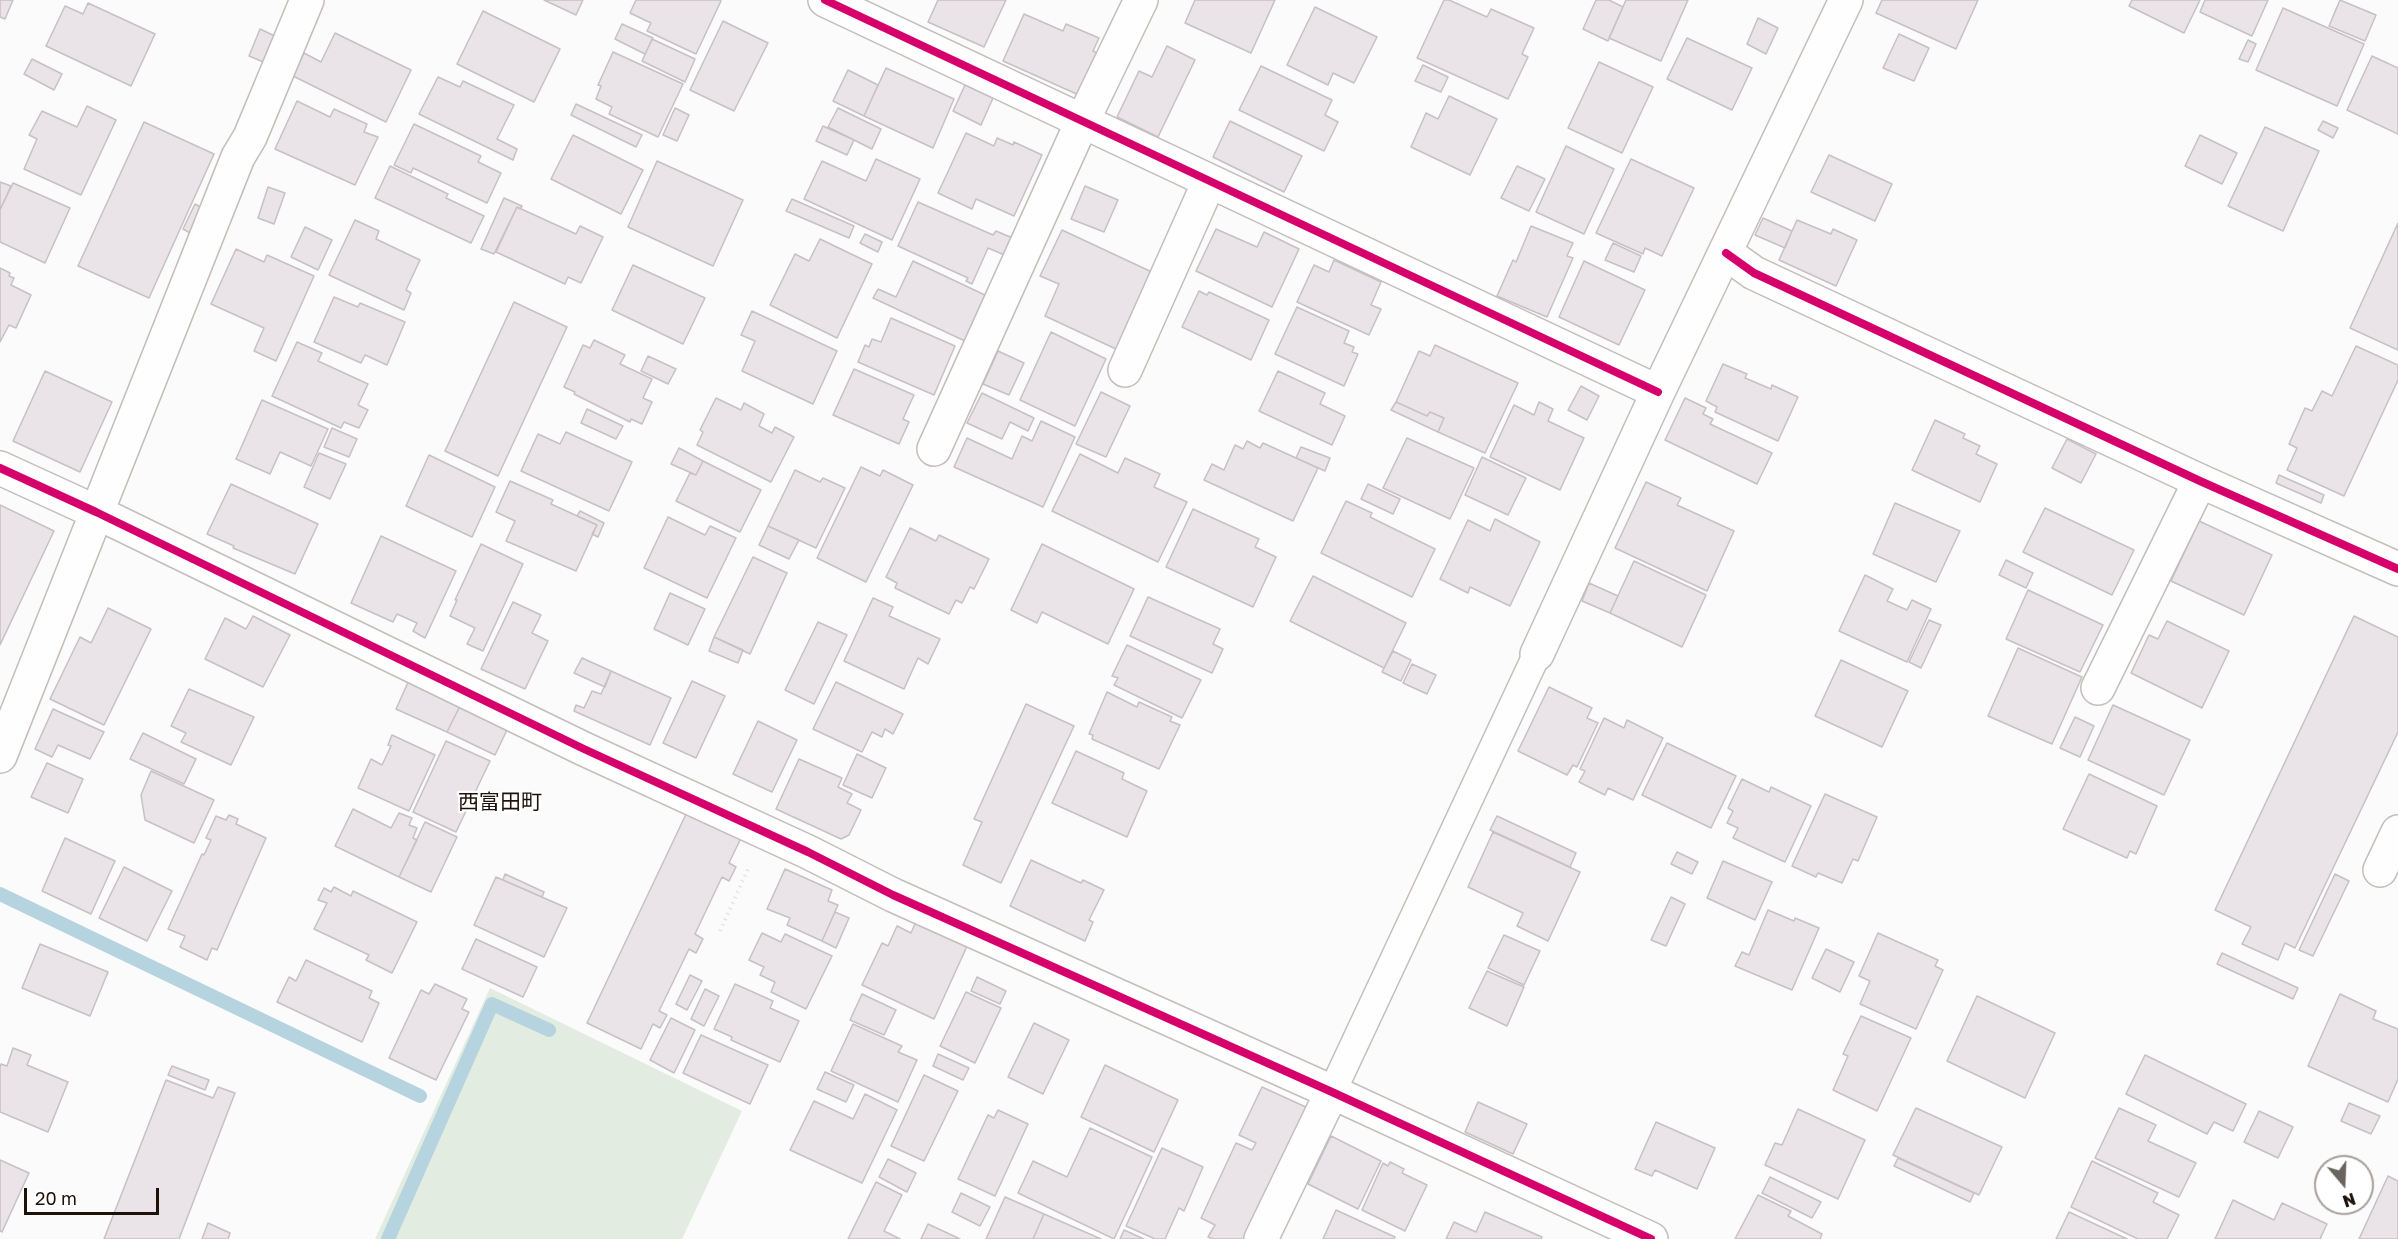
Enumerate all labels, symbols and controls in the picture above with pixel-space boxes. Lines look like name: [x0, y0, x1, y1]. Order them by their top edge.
district label: 西富田町: [458, 789, 542, 815]
north arrow: [2314, 1155, 2374, 1215]
scale bar: [27, 1176, 162, 1214]
text: 20 m: [35, 1187, 77, 1209]
text: N: [2340, 1189, 2358, 1212]

